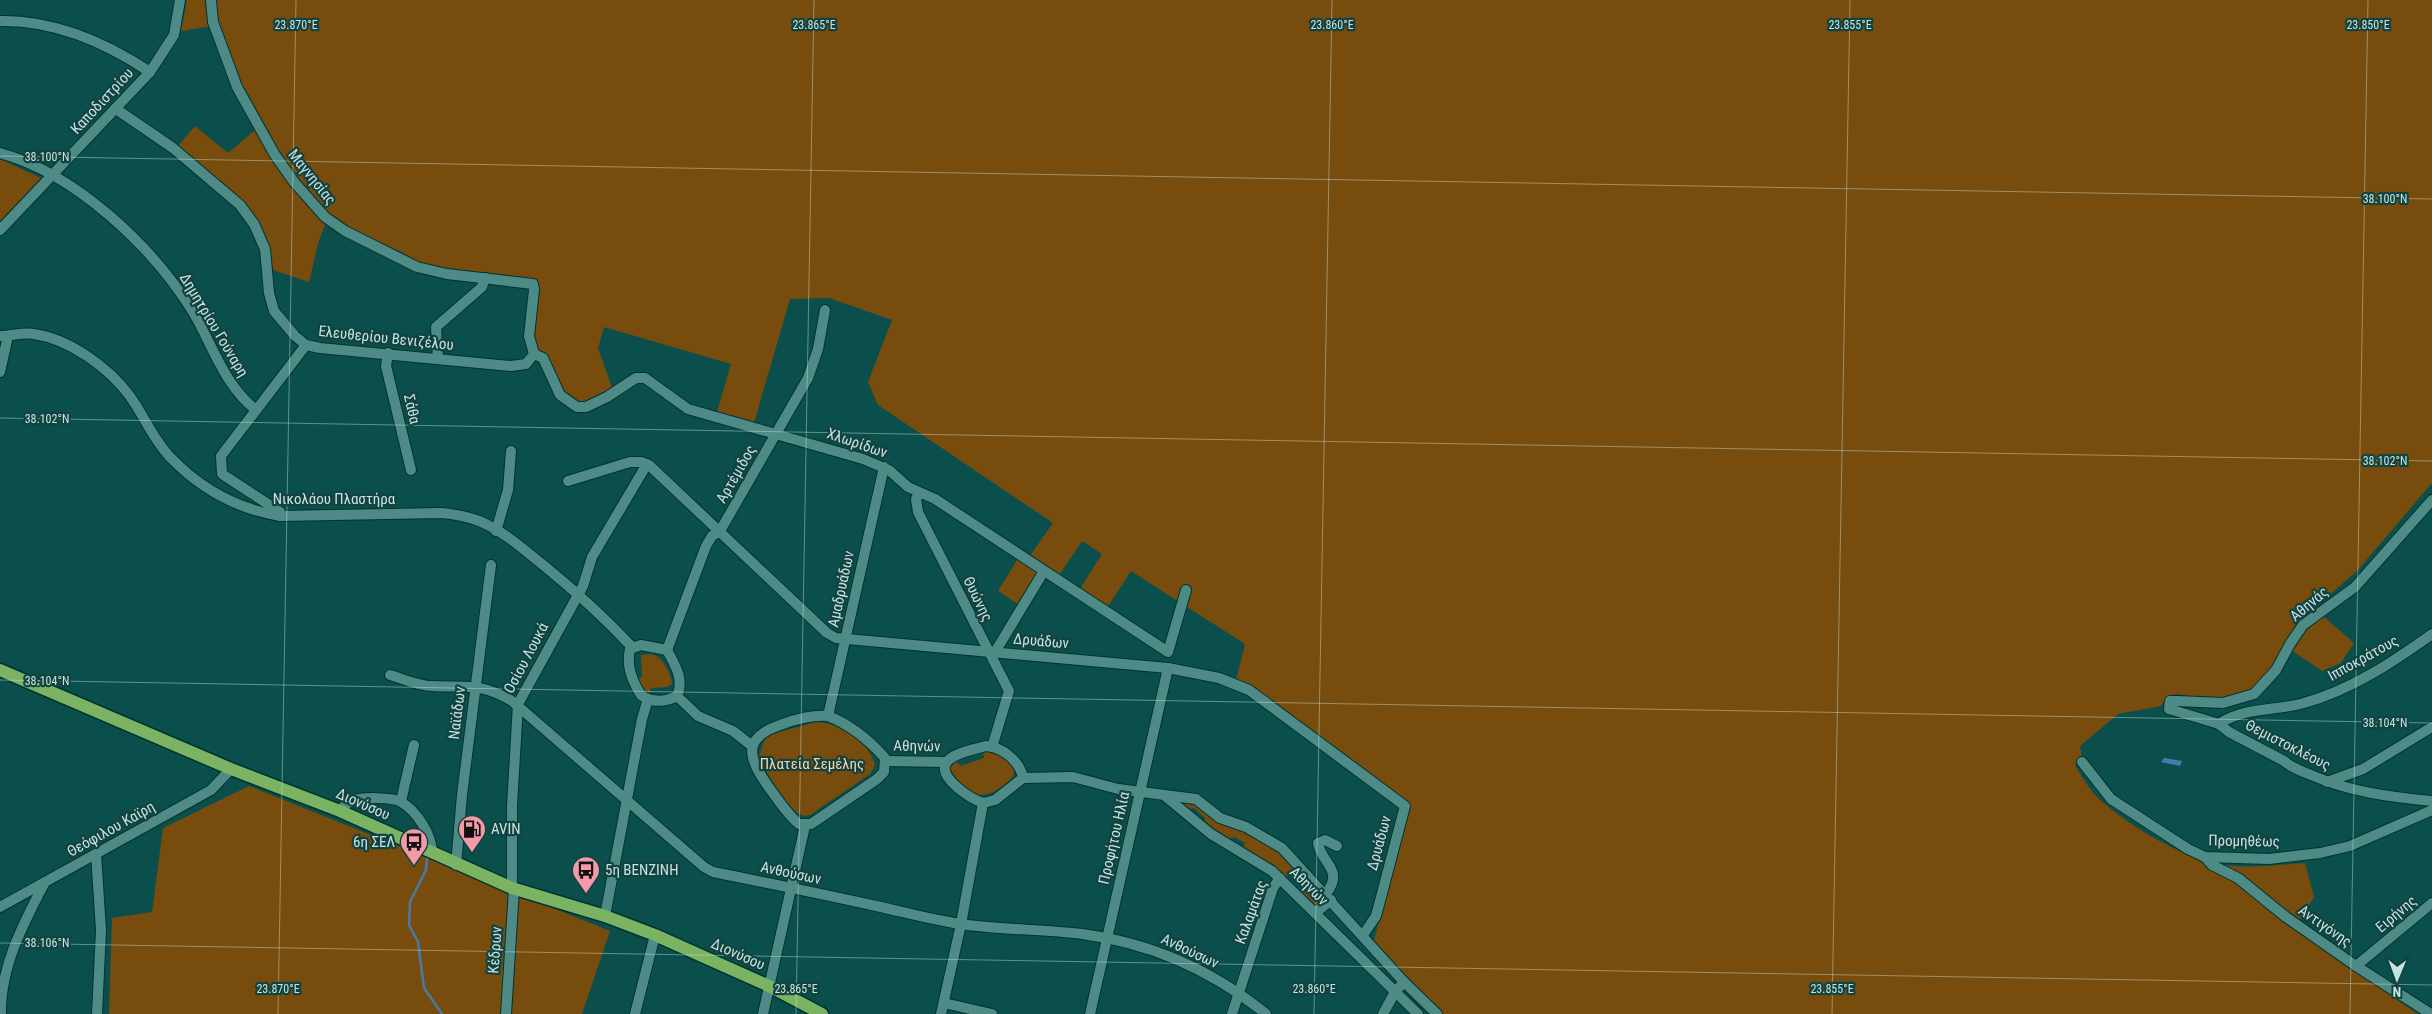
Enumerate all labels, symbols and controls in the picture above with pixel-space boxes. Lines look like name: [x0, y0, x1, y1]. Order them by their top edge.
text: 23.870°E: [274, 18, 318, 32]
text: 23.865°E: [792, 18, 836, 32]
text: 23.860°E: [1310, 18, 1354, 32]
text: 23.855°E: [1828, 18, 1872, 32]
text: 23.850°E: [2346, 18, 2390, 32]
street label: Καποδιστρίου: [67, 64, 137, 138]
street label: Μαγνησίας: [284, 146, 340, 208]
text: 38.100°N: [25, 150, 69, 164]
text: 38.100°N: [2363, 192, 2407, 206]
street label: Δημητρίου Γούναρη: [176, 270, 252, 380]
street label: Ελευθερίου Βενιζέλου: [317, 322, 455, 354]
street label: Σάθα: [400, 392, 424, 426]
text: 38.102°N: [25, 412, 69, 426]
street label: Χλωρίδων: [824, 424, 890, 462]
street label: Αρτέμιδος: [712, 442, 760, 506]
text: 38.102°N: [2363, 454, 2407, 468]
street label: Νικολάου Πλαστήρα: [273, 490, 396, 508]
street label: Αμαδρυάδων: [824, 549, 858, 629]
street label: Θυώνης: [959, 574, 997, 624]
street label: Αθηνάς: [2286, 583, 2332, 625]
street label: Οσίου Λουκά: [500, 619, 552, 696]
street label: Δρυάδων: [1012, 630, 1070, 652]
street label: Ιπποκράτους: [2325, 631, 2401, 685]
text: 38.104°N: [25, 674, 69, 688]
street label: Ναϊάδων: [445, 685, 469, 740]
street label: Θεμιστοκλέους: [2242, 716, 2334, 774]
text: 38.104°N: [2363, 716, 2407, 730]
street label: Αθηνών: [893, 737, 941, 755]
park label: Πλατεία Σεμέλης: [760, 755, 864, 773]
street label: Διονύσου: [333, 784, 393, 824]
street label: Προφήτου Ηλία: [1095, 789, 1134, 886]
street label: Θεόφιλου Καϊρη: [64, 797, 158, 861]
street label: Δρυάδων: [1363, 813, 1395, 872]
fuel station icon: AVIN: [457, 814, 487, 853]
place label: AVIN: [491, 820, 520, 838]
bus stop icon: 6η ΣΕΛ: [399, 827, 429, 866]
street label: Προμηθέως: [2208, 831, 2280, 851]
place label: 6η ΣΕΛ: [353, 833, 395, 851]
bus stop icon: 5η ΒΕΝΖΙΝΗ: [571, 855, 601, 894]
street label: Ανθούσων: [759, 858, 823, 888]
place label: 5η ΒΕΝΖΙΝΗ: [605, 861, 678, 879]
street label: Αθηνών: [1286, 863, 1332, 909]
street label: Καλαμάτας: [1231, 878, 1271, 946]
street label: Ειρήνης: [2372, 892, 2420, 936]
street label: Αντιγόνης: [2295, 901, 2355, 951]
street label: Κέδρων: [484, 925, 506, 974]
street label: Ανθούσων: [1158, 930, 1222, 972]
street label: Διονύσου: [708, 934, 768, 974]
text: 38.106°N: [25, 936, 69, 950]
north arrow: [2372, 954, 2422, 1004]
text: 23.870°E: [256, 982, 300, 996]
text: 23.865°E: [774, 982, 818, 996]
text: 23.860°E: [1292, 982, 1336, 996]
text: 23.855°E: [1810, 982, 1854, 996]
text: N: [2392, 984, 2401, 1000]

